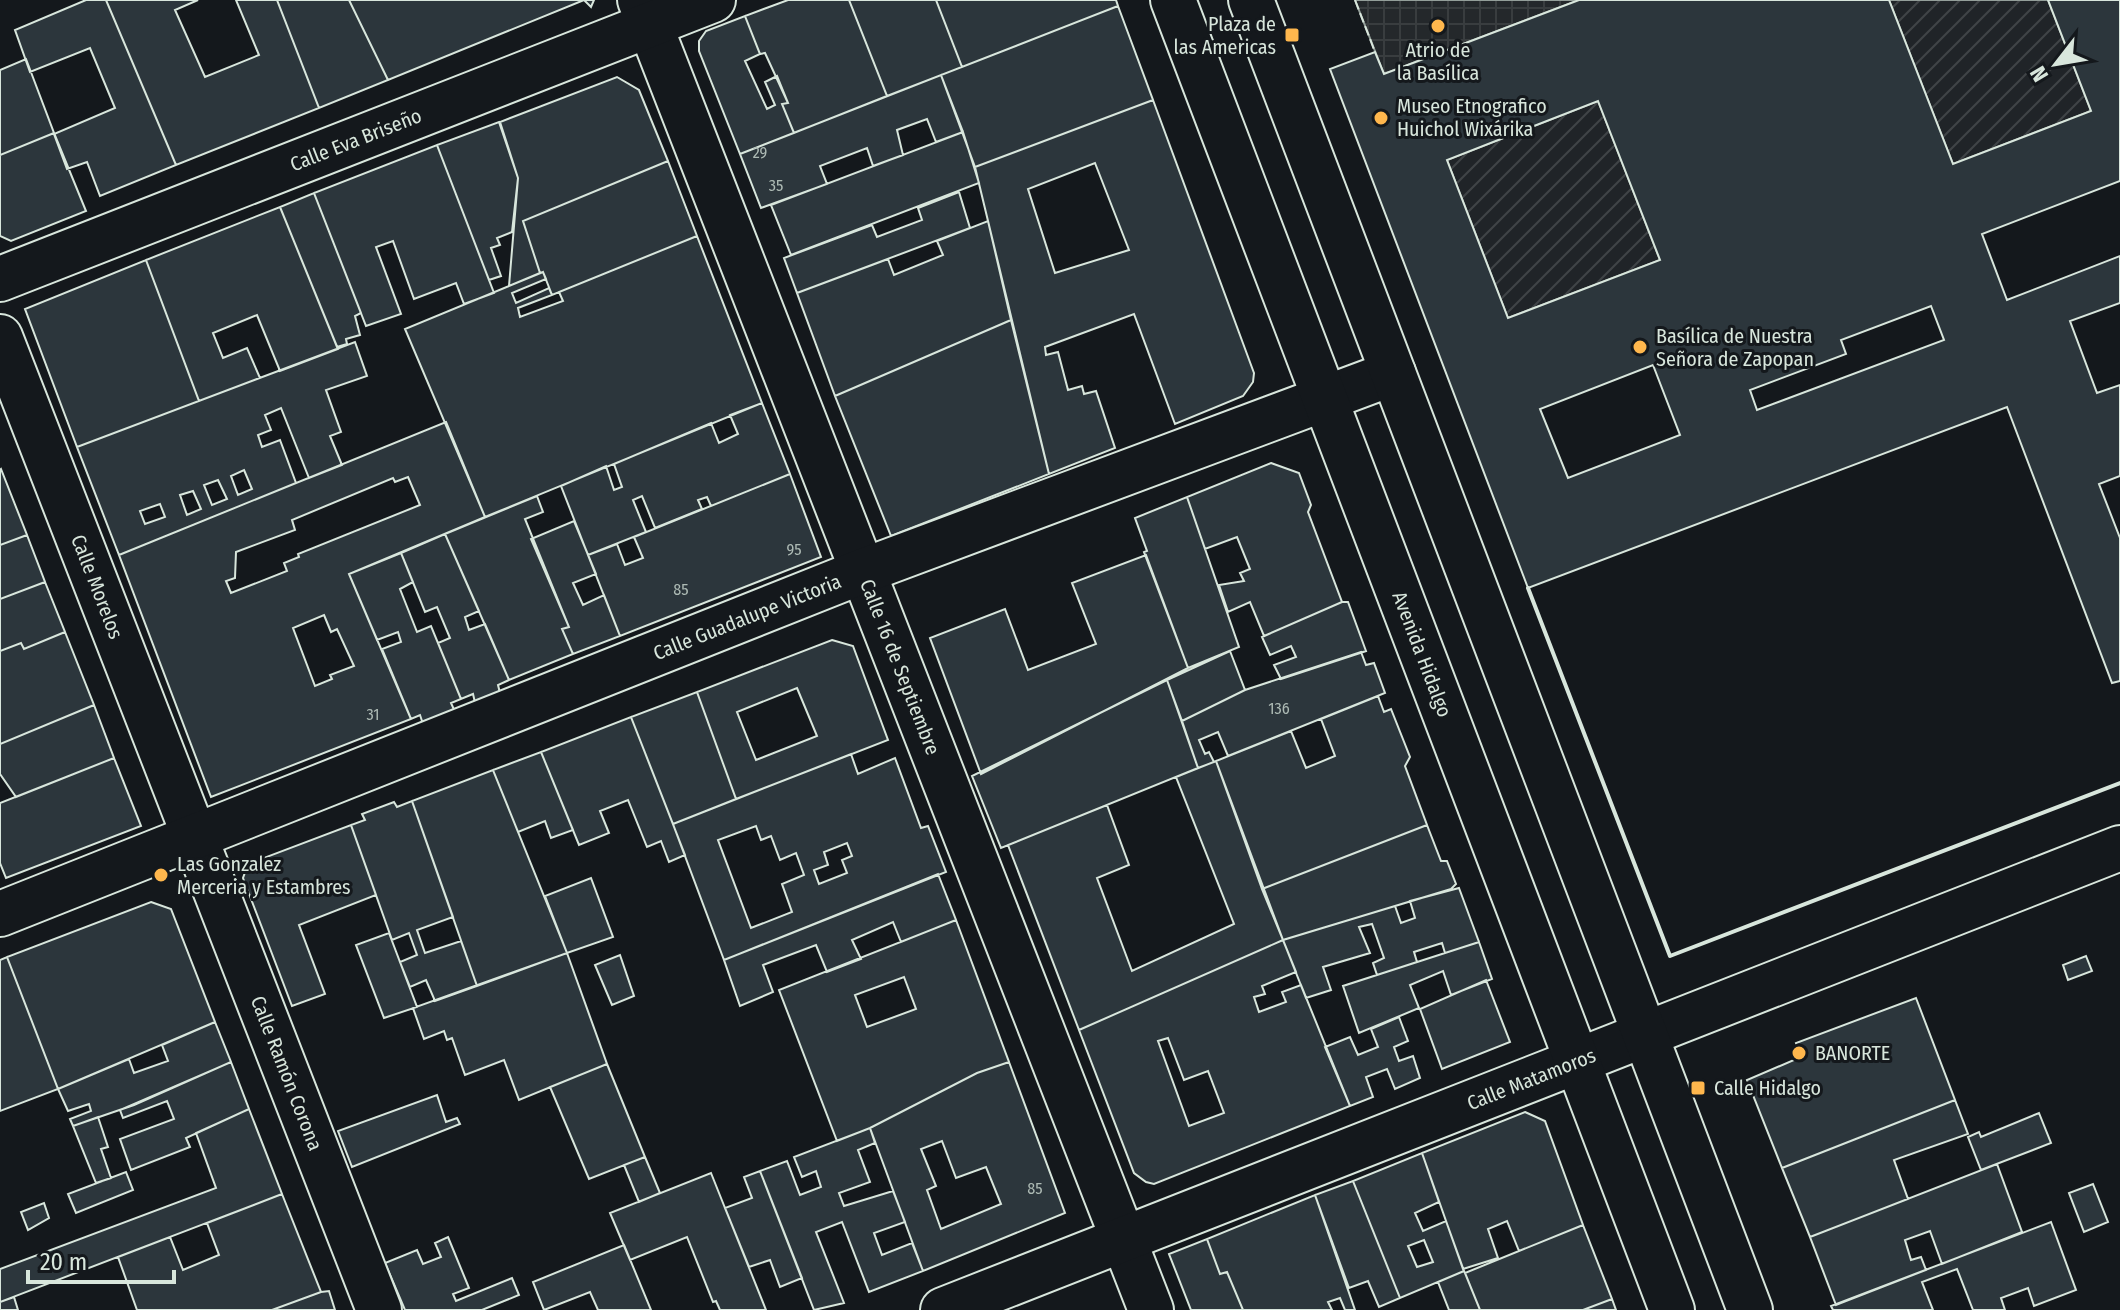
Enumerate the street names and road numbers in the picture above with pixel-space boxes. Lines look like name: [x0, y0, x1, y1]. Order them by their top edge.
street label: Calle Eva Briseño: [287, 103, 425, 176]
street label: Calle Morelos: [66, 531, 128, 642]
street label: Calle Guadalupe Victoria: [650, 569, 845, 665]
street label: Calle 16 de Septiembre: [855, 576, 945, 758]
street label: Avenida Hidalgo: [1387, 588, 1457, 720]
street label: Calle Ramón Corona: [246, 992, 328, 1154]
street label: Calle Matamoros: [1463, 1043, 1599, 1115]

